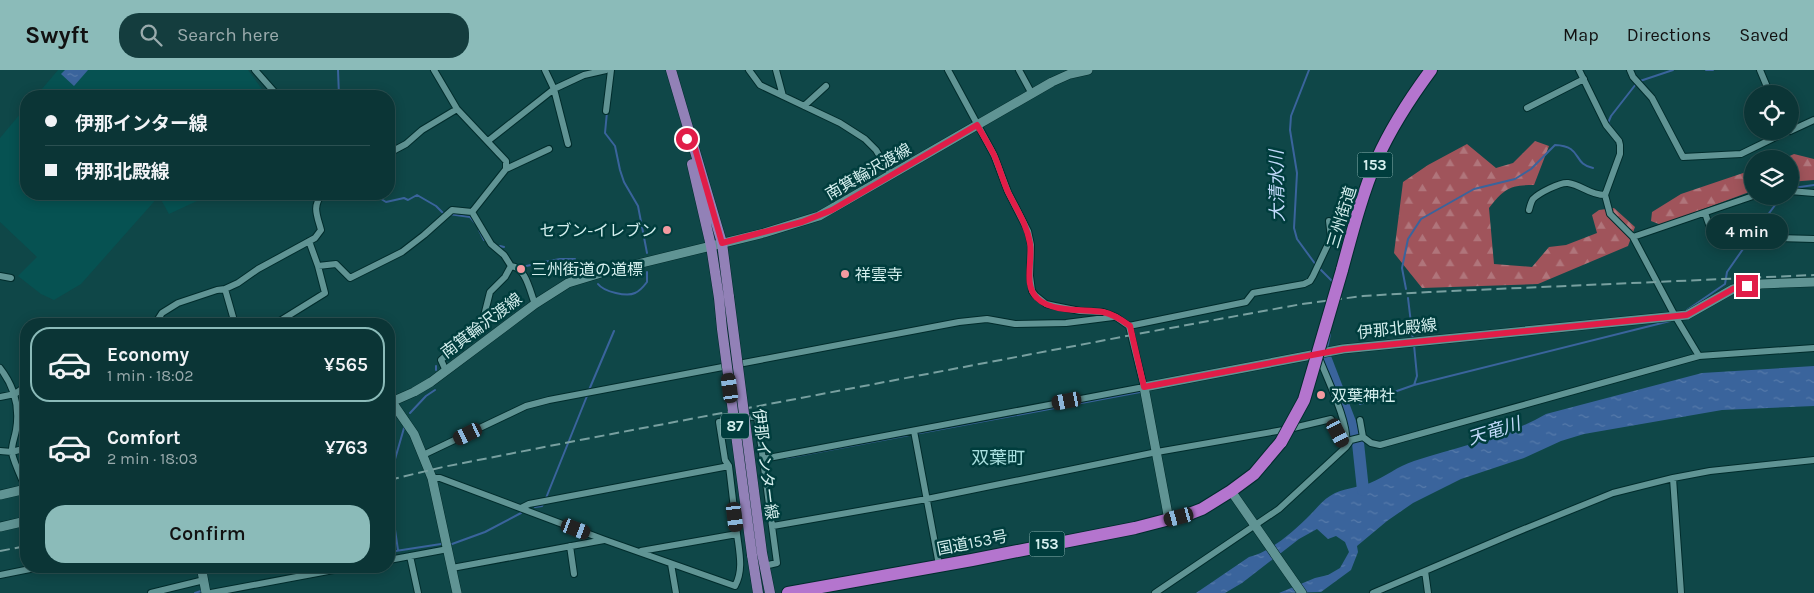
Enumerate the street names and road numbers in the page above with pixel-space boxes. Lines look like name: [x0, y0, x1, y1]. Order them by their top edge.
street label: 南箕輪沢渡線: [822, 139, 915, 204]
road number: 153: [1358, 152, 1392, 178]
street label: 三州街道: [1323, 184, 1360, 251]
street label: 南箕輪沢渡線: [437, 289, 525, 362]
street label: 伊那北殿線: [1356, 315, 1438, 342]
street label: 伊那インター線: [749, 407, 782, 521]
road number: 87: [721, 414, 749, 438]
street label: 国道153号: [935, 526, 1009, 559]
road number: 153: [1030, 532, 1064, 556]

